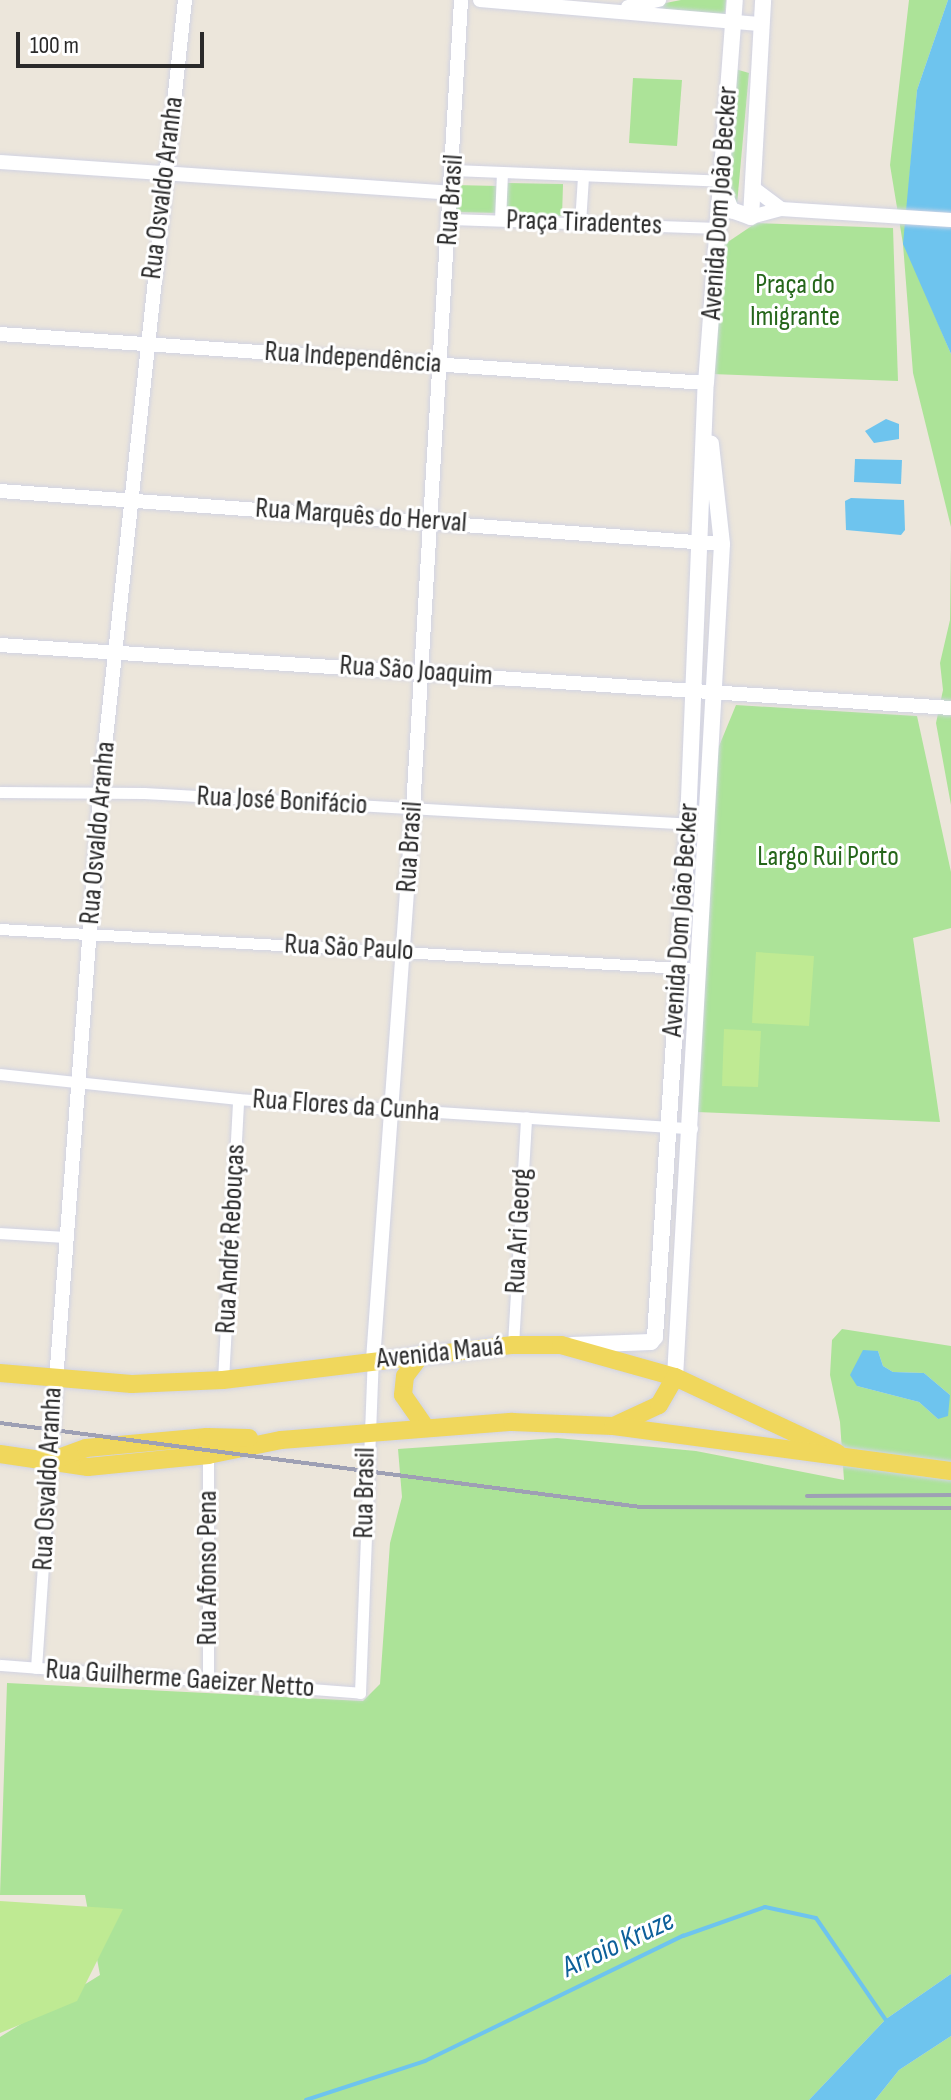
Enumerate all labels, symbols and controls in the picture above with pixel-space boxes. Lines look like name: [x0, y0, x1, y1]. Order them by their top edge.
scale bar: [20, 16, 208, 66]
text: 100 m: [30, 31, 79, 60]
street label: Avenida Dom João Becker: [695, 85, 745, 321]
street label: Rua Osvaldo Aranha: [135, 95, 191, 281]
street label: Rua Brasil: [431, 153, 471, 247]
street label: Praça Tiradentes: [505, 203, 663, 243]
park label: Praça do Imigrante: [750, 268, 840, 334]
street label: Rua Independência: [263, 335, 443, 381]
street label: Rua Marquês do Herval: [254, 492, 468, 540]
street label: Rua São Joaquim: [338, 649, 494, 693]
street label: Rua Osvaldo Aranha: [73, 740, 123, 926]
street label: Rua José Bonifácio: [196, 780, 368, 822]
street label: Rua Brasil: [390, 800, 430, 894]
street label: Avenida Dom João Becker: [656, 802, 706, 1038]
park label: Largo Rui Porto: [757, 840, 899, 874]
street label: Rua São Paulo: [283, 928, 415, 968]
street label: Rua Flores da Cunha: [251, 1083, 441, 1129]
street label: Rua André Rebouças: [209, 1143, 253, 1335]
street label: Rua Ari Georg: [499, 1167, 539, 1295]
street label: Avenida Mauá: [375, 1330, 505, 1376]
street label: Rua Osvaldo Aranha: [26, 1387, 70, 1571]
street label: Rua Brasil: [347, 1447, 383, 1539]
street label: Rua Afonso Pena: [191, 1491, 225, 1645]
street label: Rua Guilherme Gaeizer Netto: [44, 1653, 316, 1705]
water label: Arroio Kruze: [556, 1902, 680, 1986]

